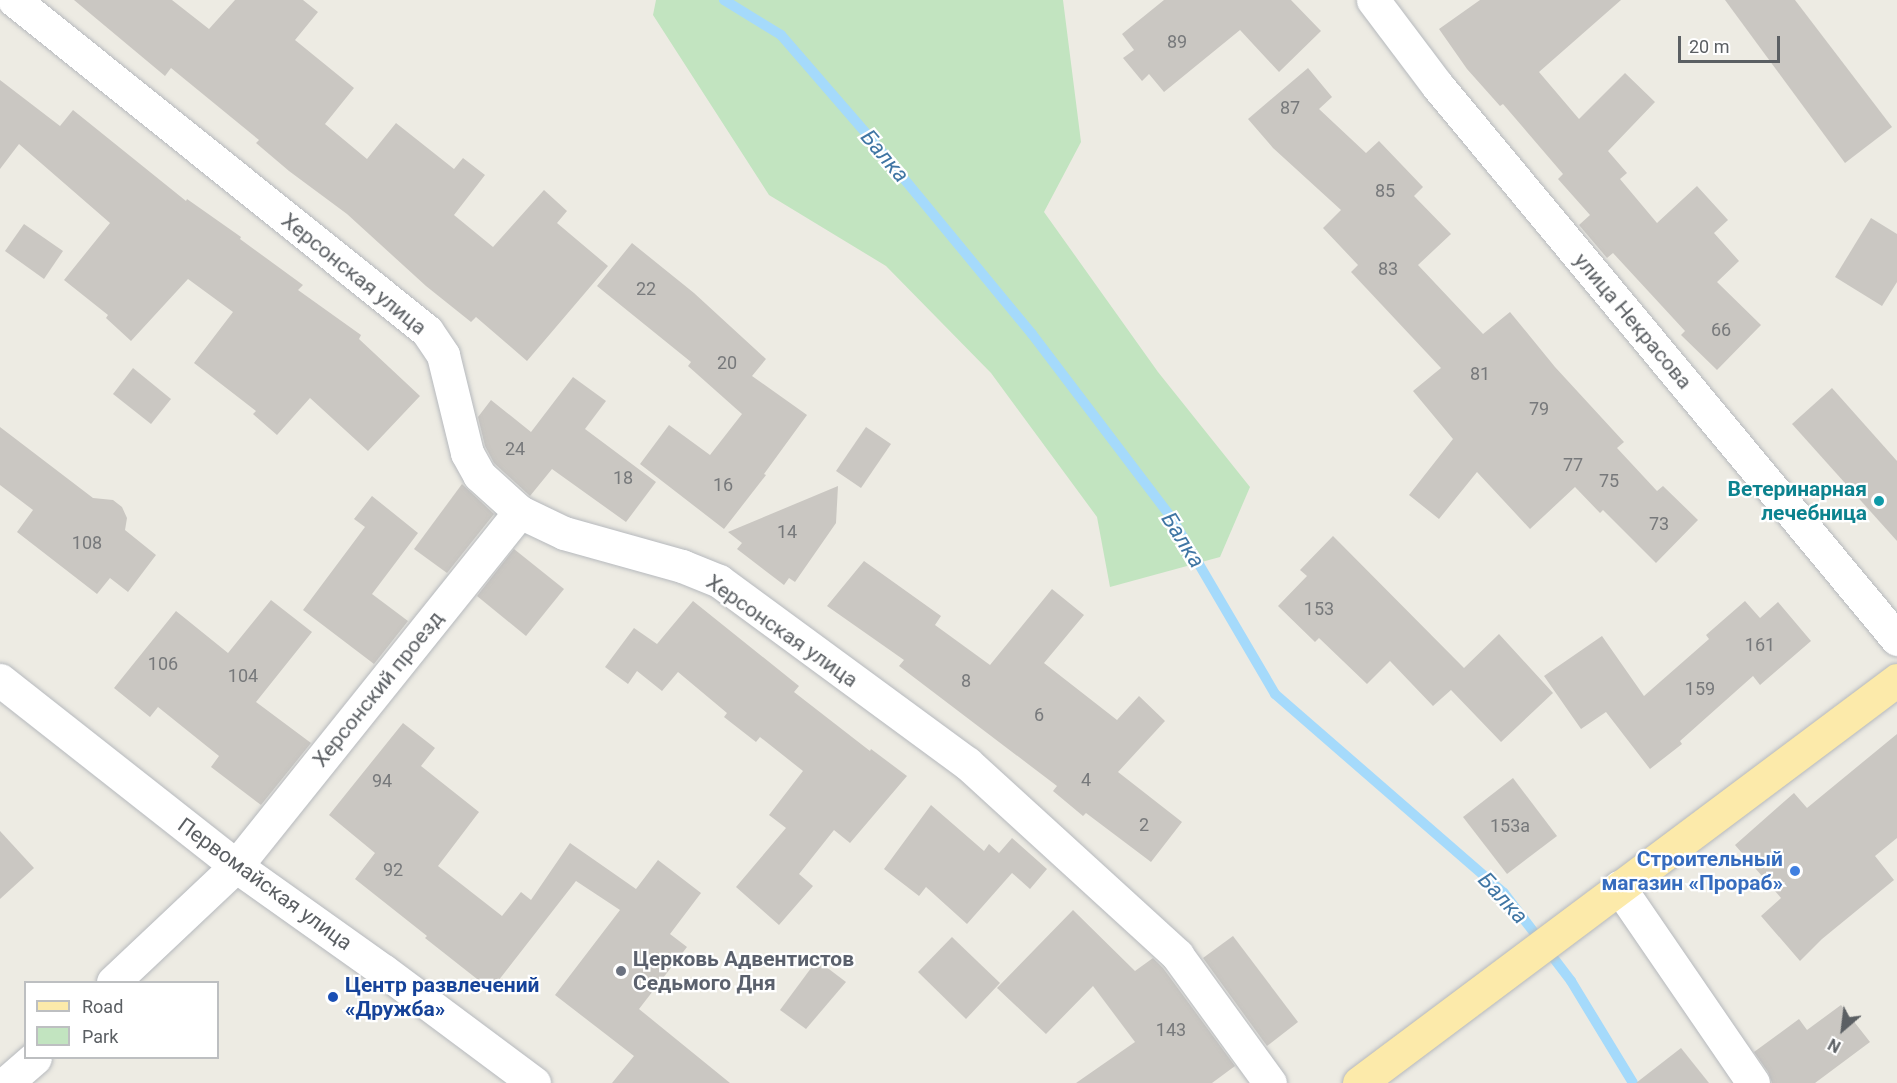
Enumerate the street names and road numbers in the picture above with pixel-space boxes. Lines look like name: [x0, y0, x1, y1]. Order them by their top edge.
street label: Херсонская улица: [276, 208, 432, 340]
street label: улица Некрасова: [1569, 248, 1697, 394]
street label: Херсонская улица: [701, 569, 863, 693]
street label: Херсонский проезд: [307, 606, 449, 772]
street label: Первомайская улица: [173, 812, 357, 956]

